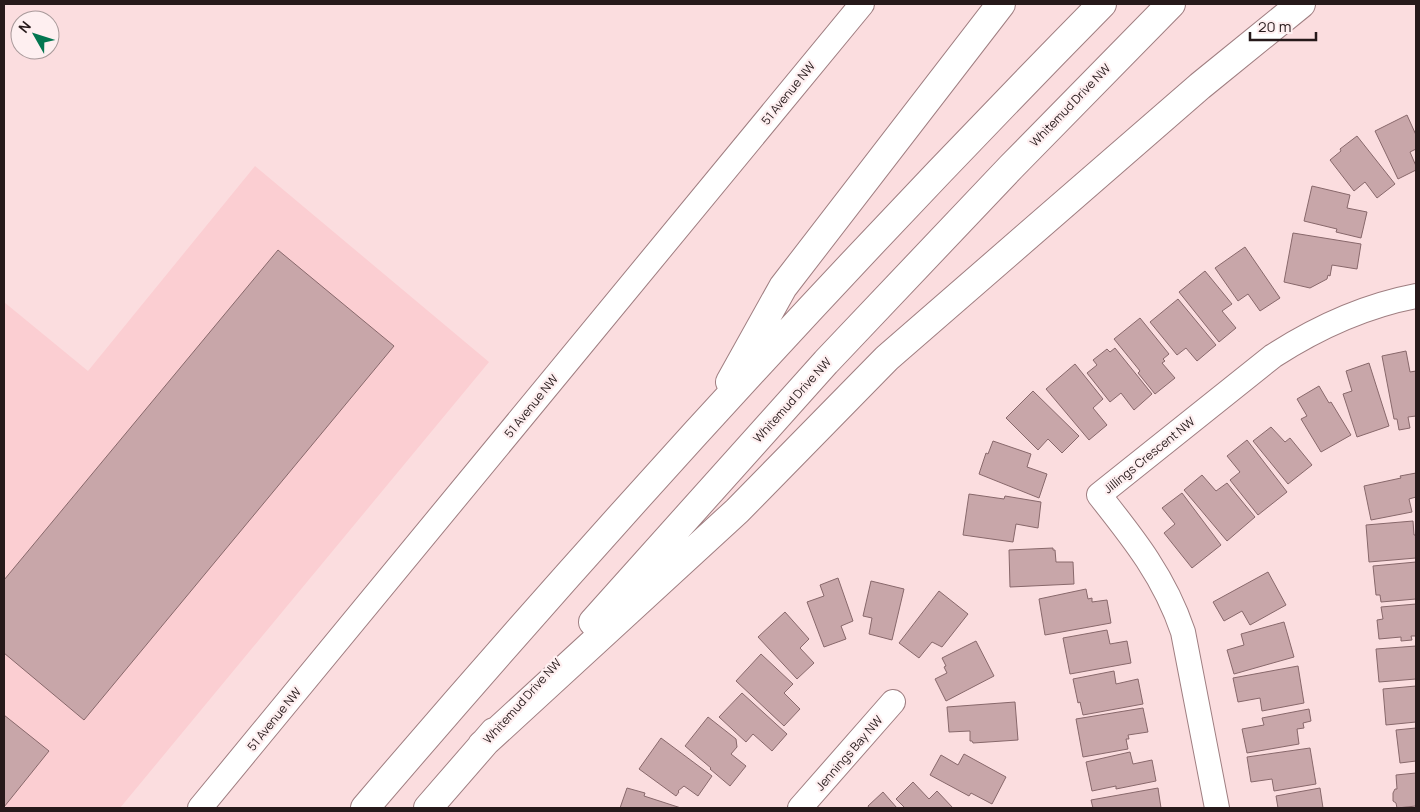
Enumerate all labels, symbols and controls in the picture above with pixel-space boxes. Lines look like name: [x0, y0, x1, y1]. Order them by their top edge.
north arrow: [10, 10, 60, 60]
scale bar: [1250, 10, 1316, 42]
text: 20 m: [1258, 16, 1291, 37]
text: N: [14, 17, 35, 36]
street label: 51 Avenue NW: [757, 57, 819, 128]
street label: Whitemud Drive NW: [1026, 59, 1115, 150]
street label: Whitemud Drive NW: [749, 353, 835, 446]
street label: 51 Avenue NW: [500, 370, 562, 441]
street label: Jillings Crescent NW: [1100, 412, 1199, 497]
street label: Whitemud Drive NW: [479, 654, 565, 747]
street label: 51 Avenue NW: [243, 683, 305, 754]
street label: Jennings Bay NW: [812, 711, 887, 794]

